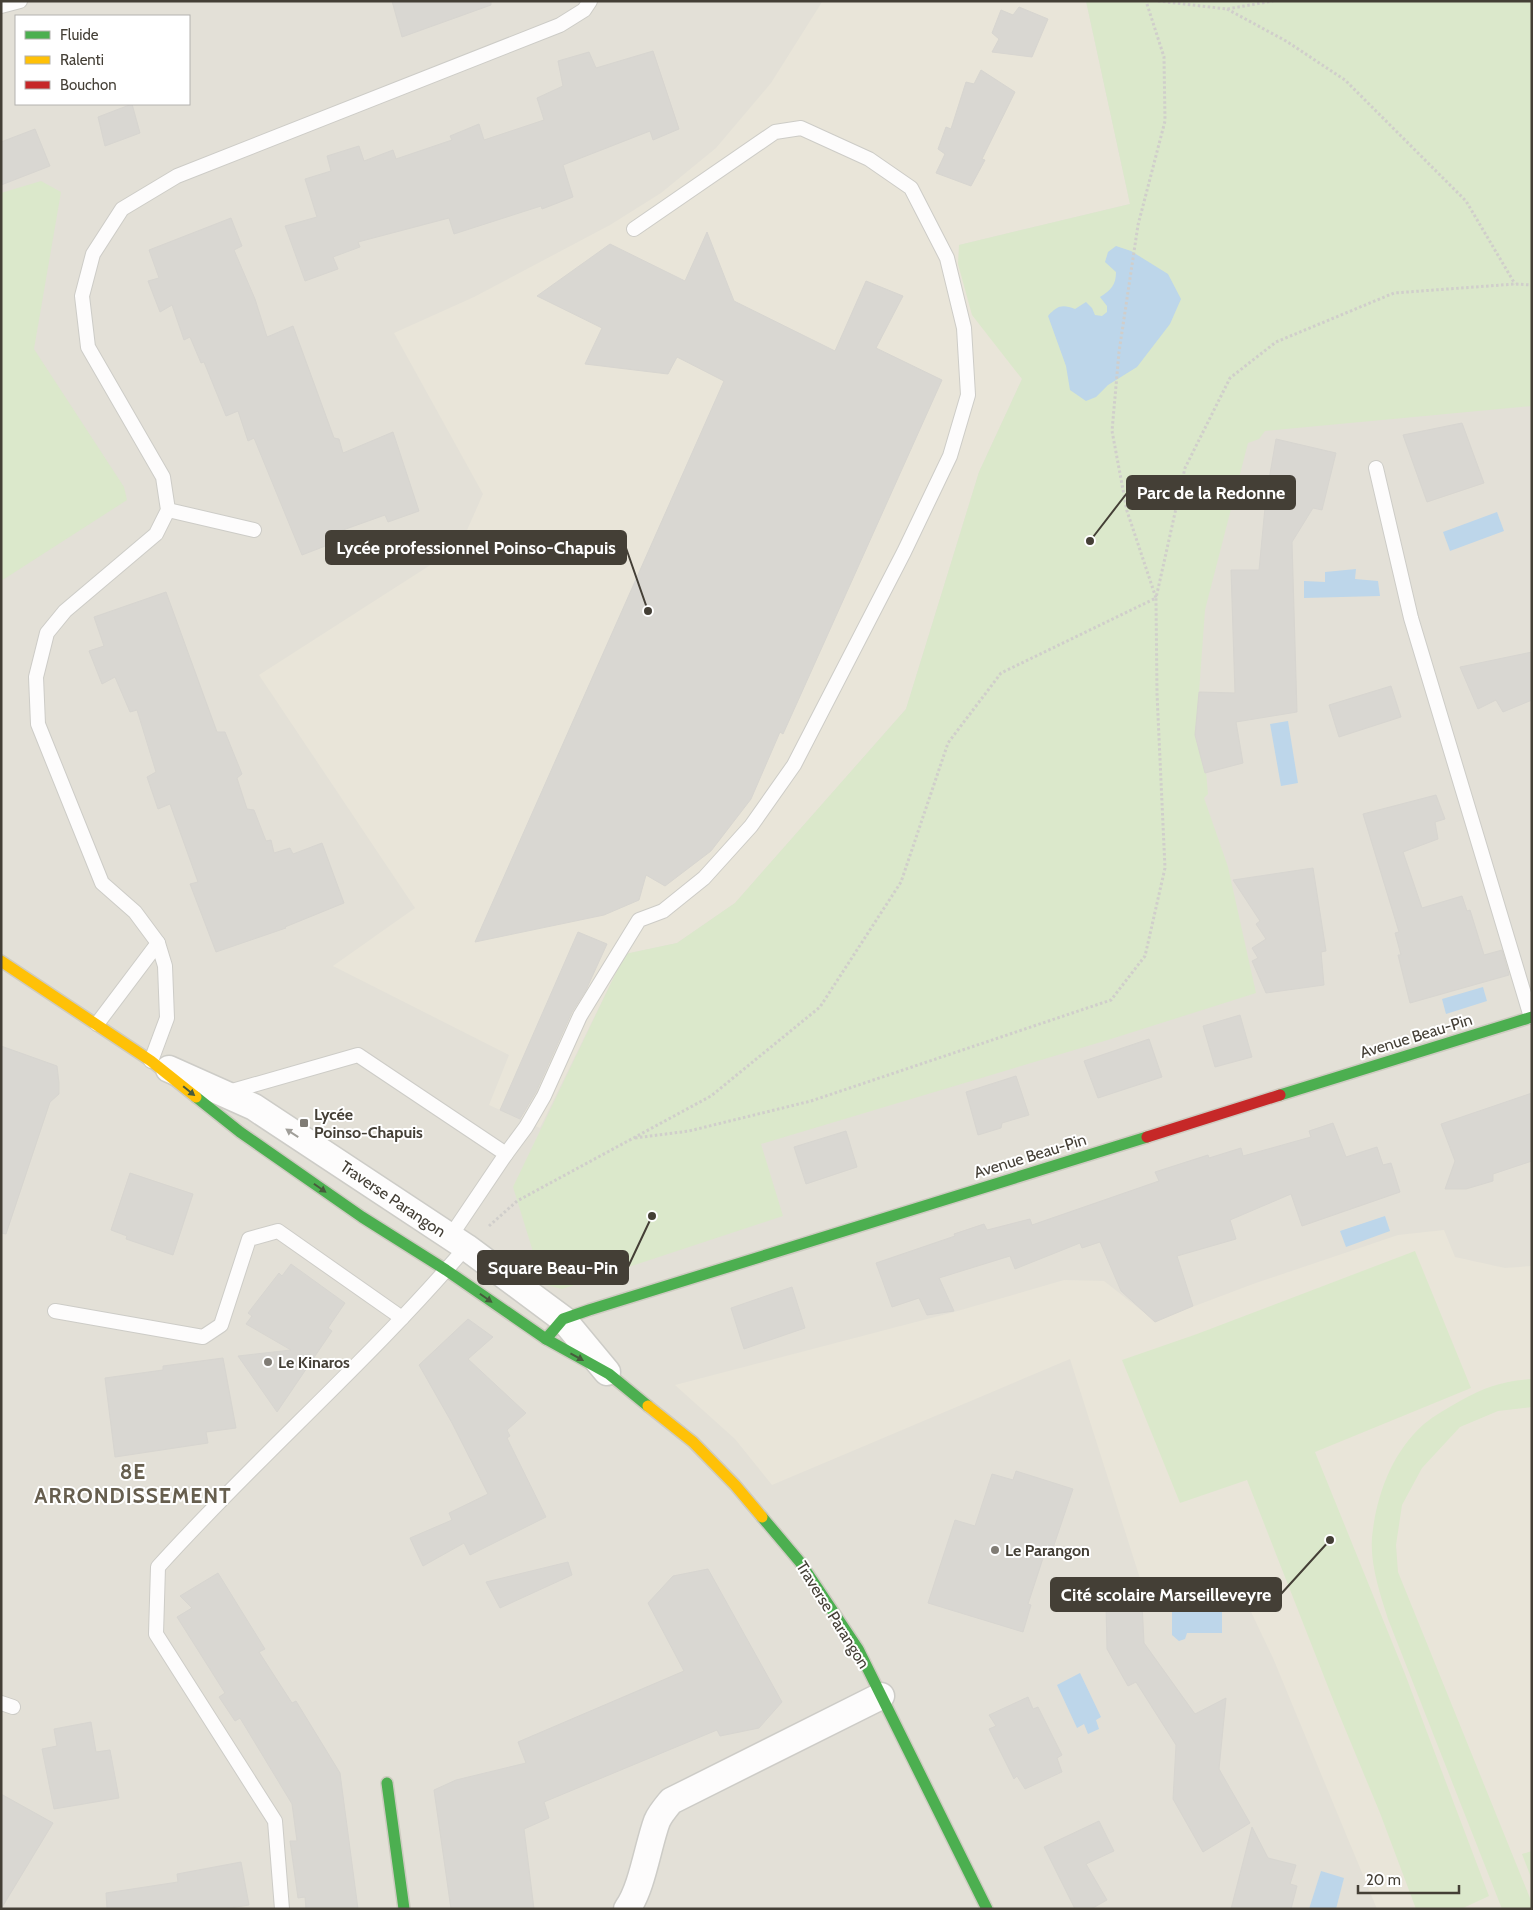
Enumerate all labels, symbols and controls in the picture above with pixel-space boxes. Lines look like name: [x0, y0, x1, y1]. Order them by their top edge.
legend: [15, 15, 190, 105]
text: Fluide: [60, 26, 99, 44]
text: Ralenti: [60, 51, 104, 69]
text: Bouchon: [60, 76, 117, 94]
callout: Parc de la Redonne: [1127, 476, 1295, 509]
text: Parc de la Redonne: [1137, 482, 1285, 504]
callout: Lycée professionnel Poinso-Chapuis: [326, 531, 626, 564]
text: Lycée professionnel Poinso-Chapuis: [336, 537, 616, 559]
street label: Avenue Beau-Pin: [1358, 1010, 1474, 1062]
one-way arrow: [182, 1086, 195, 1097]
place label: Lycée Poinso-Chapuis: [314, 1105, 423, 1142]
marker: Lycée Poinso-Chapuis: [298, 1117, 310, 1129]
one-way arrow: [286, 1128, 299, 1138]
street label: Avenue Beau-Pin: [972, 1130, 1088, 1182]
street label: Traverse Parangon: [337, 1157, 449, 1241]
one-way arrow: [313, 1183, 327, 1193]
callout: Square Beau-Pin: [478, 1251, 628, 1284]
text: Square Beau-Pin: [488, 1257, 618, 1279]
one-way arrow: [479, 1293, 493, 1303]
place label: Le Kinaros: [278, 1353, 350, 1372]
one-way arrow: [570, 1353, 585, 1361]
marker: Le Kinaros: [262, 1356, 274, 1368]
district label: 8E ARRONDISSEMENT: [34, 1459, 232, 1508]
place label: Le Parangon: [1005, 1541, 1090, 1560]
marker: Le Parangon: [989, 1544, 1001, 1556]
street label: Traverse Parangon: [792, 1558, 874, 1672]
callout: Cité scolaire Marseilleveyre: [1051, 1578, 1281, 1611]
text: Cité scolaire Marseilleveyre: [1061, 1584, 1271, 1606]
scale bar: [1358, 1862, 1459, 1894]
text: 20 m: [1366, 1871, 1401, 1889]

